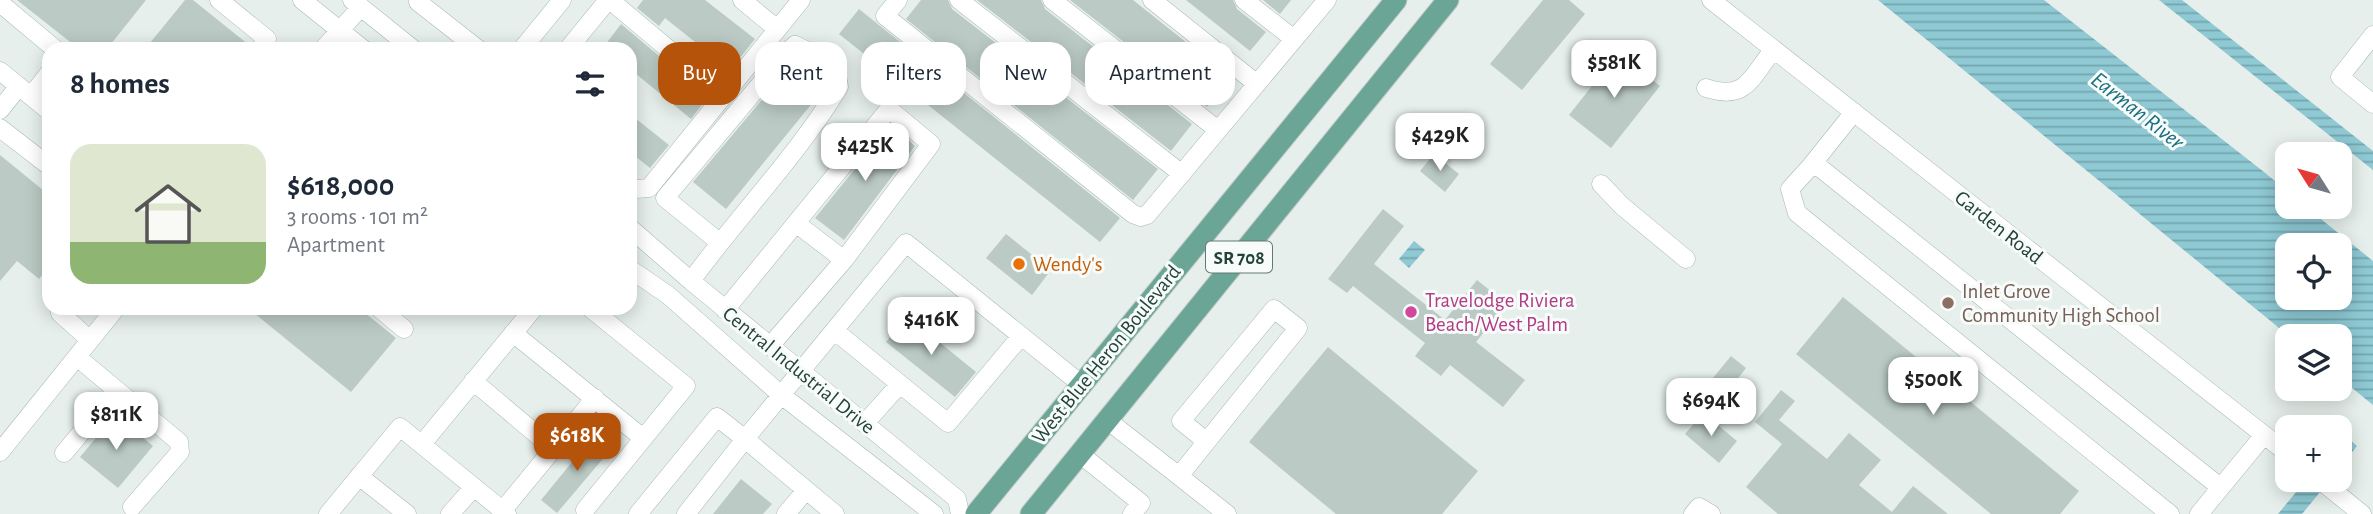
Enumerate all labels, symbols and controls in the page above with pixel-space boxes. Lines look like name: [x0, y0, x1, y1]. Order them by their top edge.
pin: $581K: [1565, 41, 1663, 100]
chip: Buy: [658, 42, 741, 105]
chip: Rent: [755, 42, 847, 105]
chip: Filters: [861, 42, 966, 105]
chip: New: [980, 42, 1071, 105]
chip: Apartment: [1085, 42, 1235, 105]
text: $581K: [1587, 51, 1641, 74]
icon: filters: [571, 65, 609, 103]
water label: Earman River: [2086, 68, 2188, 155]
text: 8 homes: [70, 69, 170, 99]
pin: $429K: [1391, 114, 1489, 173]
pin: $425K: [816, 124, 914, 183]
text: $429K: [1411, 124, 1469, 147]
text: $425K: [837, 134, 893, 157]
north arrow: [2275, 142, 2352, 219]
map controls: [2275, 142, 2352, 492]
text: $618,000: [287, 171, 394, 201]
icon: home: [126, 172, 210, 256]
street label: Garden Road: [1951, 187, 2047, 268]
text: 3 rooms · 101 m²: [287, 206, 428, 229]
button: locate: [2275, 233, 2352, 310]
text: Apartment: [287, 234, 385, 257]
road number: SR 708: [1206, 242, 1272, 272]
place label: Wendy's: [1033, 254, 1102, 275]
marker: Wendy's: [1011, 256, 1027, 272]
street label: West Blue Heron Boulevard: [1028, 261, 1185, 448]
place label: Inlet Grove Community High School: [1962, 281, 2160, 326]
place label: Travelodge Riviera Beach/West Palm: [1425, 290, 1575, 335]
marker: Inlet Grove Community High School: [1940, 295, 1956, 311]
pin: $416K: [882, 298, 980, 357]
street label: Central Industrial Drive: [719, 303, 879, 438]
marker: Travelodge Riviera Beach/West Palm: [1403, 304, 1419, 320]
text: $416K: [904, 308, 958, 331]
button: layers: [2275, 324, 2352, 401]
pin: $500K: [1884, 358, 1982, 417]
text: $500K: [1904, 368, 1962, 391]
pin: $694K: [1662, 378, 1760, 438]
text: $694K: [1682, 389, 1740, 412]
pin: $811K: [67, 392, 165, 452]
text: $811K: [90, 403, 142, 426]
pin: $618K: [528, 414, 626, 473]
button: +: [2275, 415, 2352, 492]
text: $618K: [550, 424, 604, 447]

